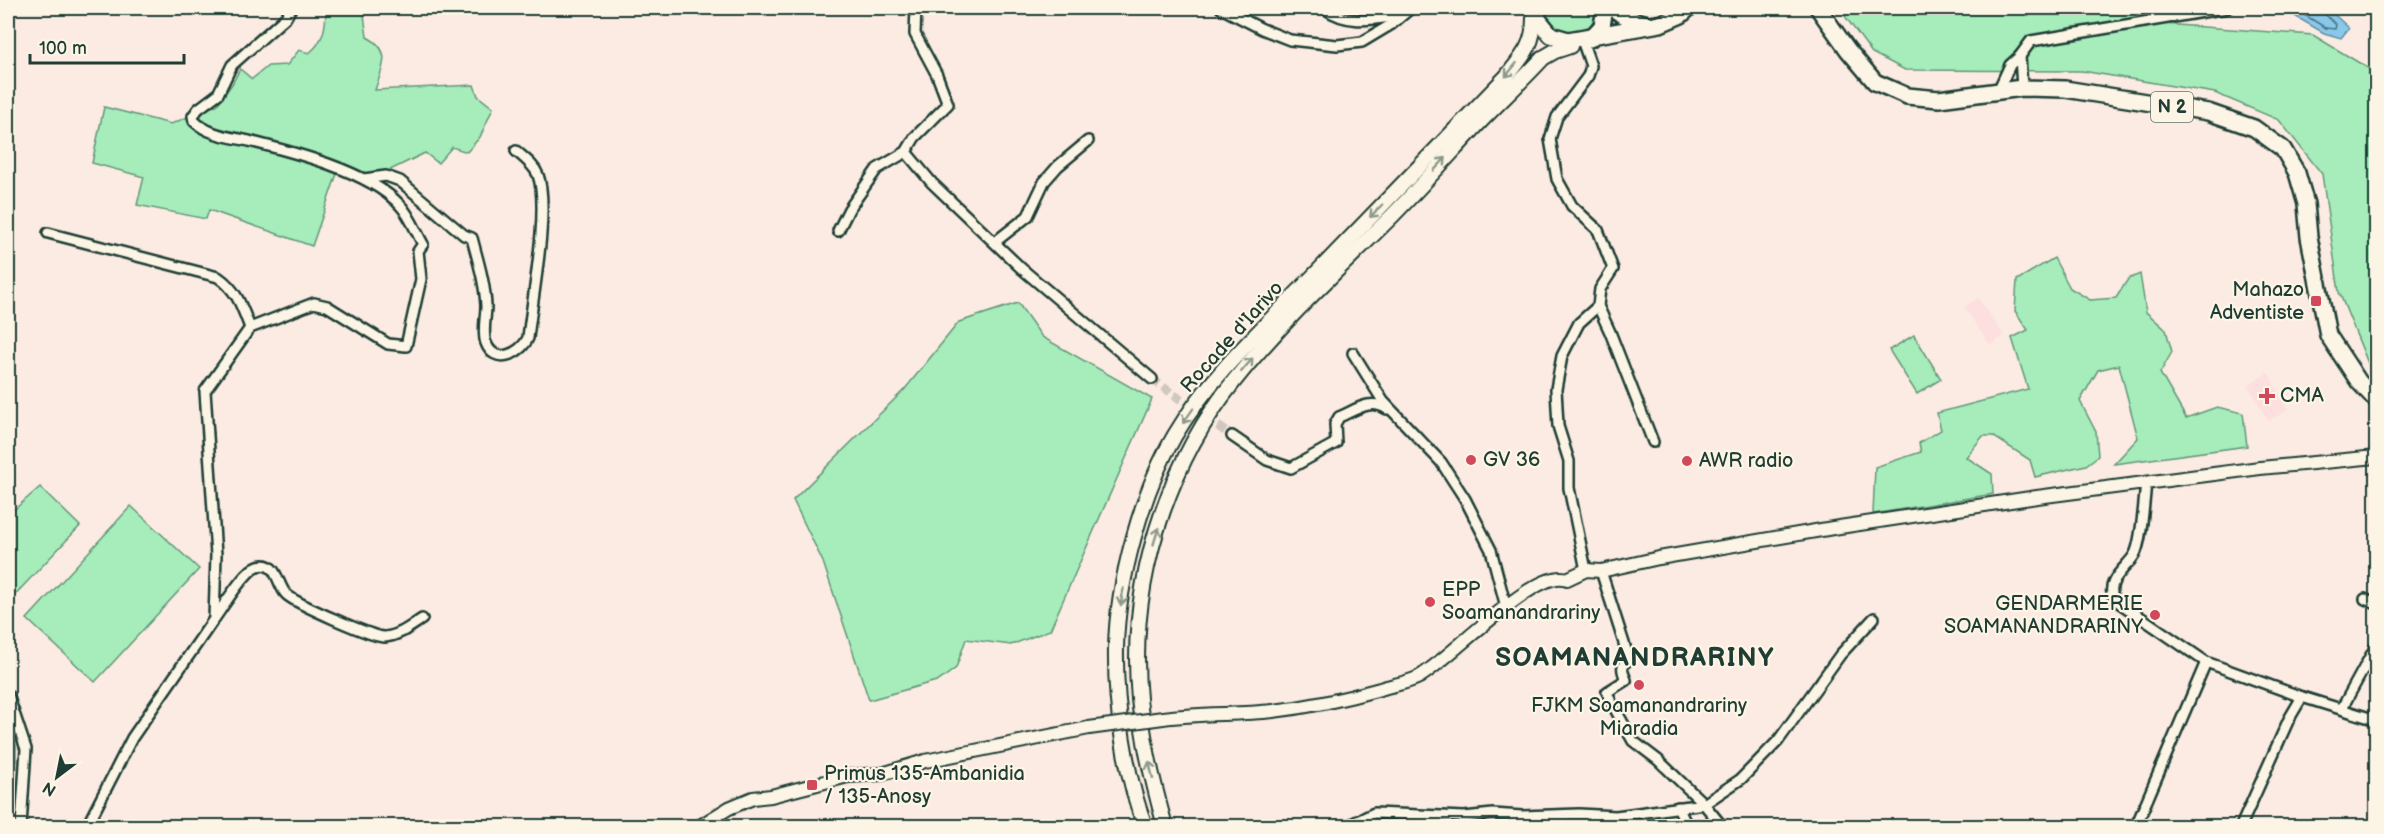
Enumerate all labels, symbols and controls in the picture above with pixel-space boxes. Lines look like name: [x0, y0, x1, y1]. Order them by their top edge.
scale bar: [30, 27, 184, 65]
text: 100 m: [39, 38, 87, 59]
one-way arrow: [1505, 62, 1518, 78]
road number: N 2: [2151, 92, 2193, 122]
one-way arrow: [1433, 157, 1448, 172]
one-way arrow: [1369, 203, 1384, 218]
street label: Rocade d'Iarivo: [1176, 276, 1288, 398]
place label: Mahazo Adventiste: [2210, 278, 2304, 325]
marker: Mahazo Adventiste: [2309, 294, 2323, 308]
one-way arrow: [1240, 358, 1254, 373]
place label: CMA: [2280, 384, 2324, 408]
marker: CMA: [2258, 387, 2276, 405]
one-way arrow: [1182, 407, 1194, 424]
place label: GV 36: [1483, 448, 1540, 472]
place label: AWR radio: [1699, 449, 1793, 473]
marker: GV 36: [1464, 453, 1478, 467]
marker: AWR radio: [1680, 454, 1694, 468]
one-way arrow: [1152, 527, 1163, 546]
place label: EPP Soamanandrariny: [1442, 578, 1600, 625]
one-way arrow: [1116, 587, 1127, 607]
place label: GENDARMERIE SOAMANANDRARINY: [1944, 592, 2143, 639]
marker: EPP Soamanandrariny: [1423, 595, 1437, 609]
marker: GENDARMERIE SOAMANANDRARINY: [2148, 608, 2162, 622]
district label: SOAMANANDRARINY: [1495, 643, 1775, 674]
marker: FJKM Soamanandrariny Miaradia: [1632, 678, 1646, 692]
place label: FJKM Soamanandrariny Miaradia: [1531, 694, 1747, 741]
north arrow: [27, 747, 87, 807]
one-way arrow: [1144, 761, 1156, 780]
place label: Primus 135-Ambanidia / 135-Anosy: [824, 762, 1025, 809]
text: N: [40, 777, 60, 800]
marker: Primus 135-Ambanidia / 135-Anosy: [805, 778, 819, 792]

